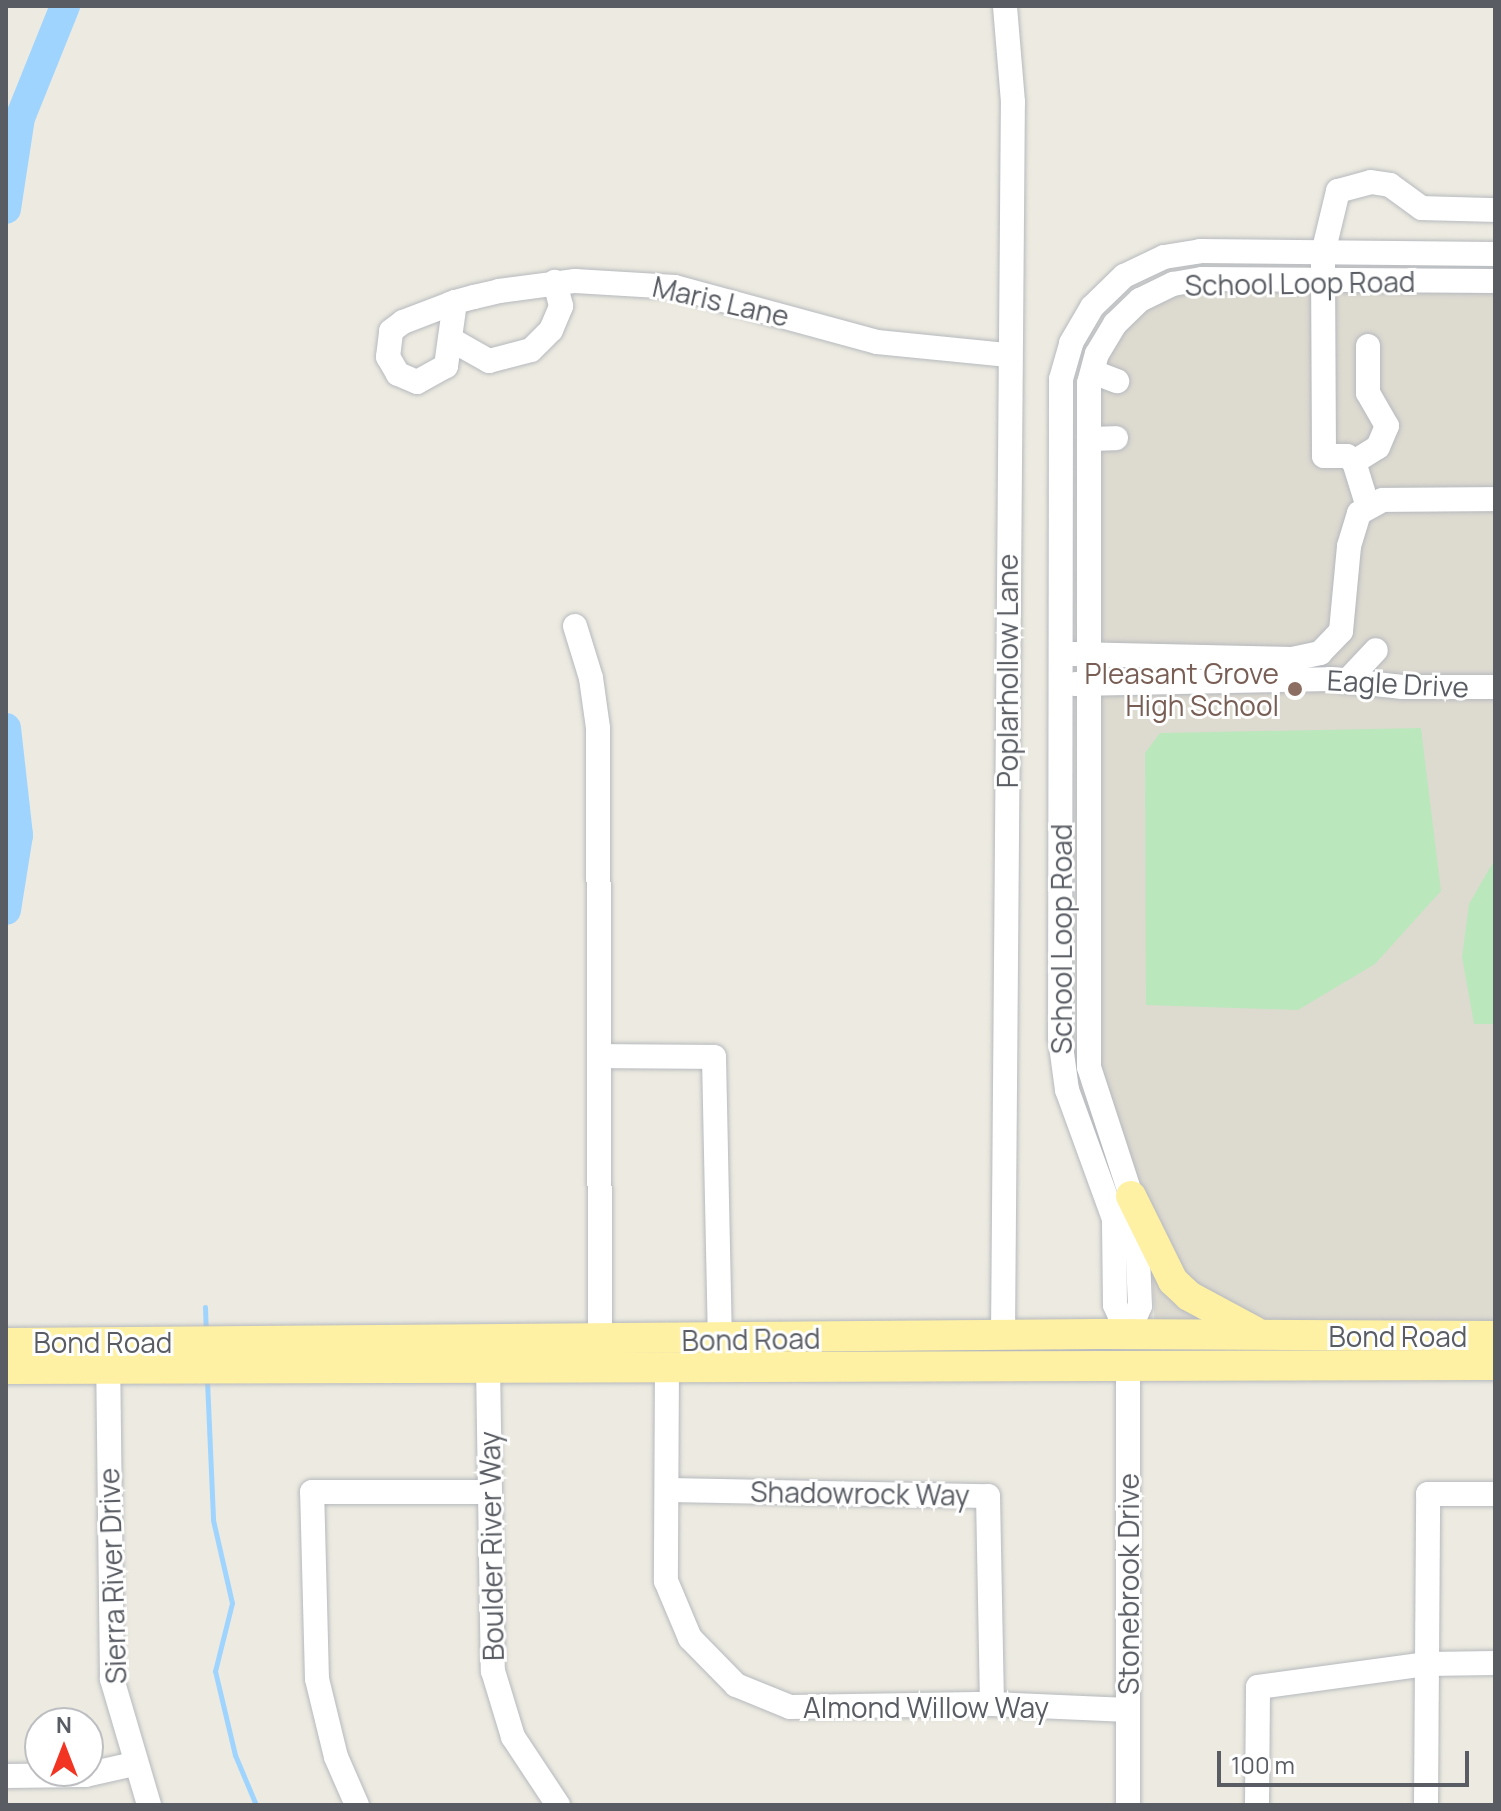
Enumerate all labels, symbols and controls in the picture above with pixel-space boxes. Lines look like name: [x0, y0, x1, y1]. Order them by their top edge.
street label: School Loop Road: [1184, 264, 1416, 302]
street label: Maris Lane: [650, 269, 792, 333]
street label: Poplarhollow Lane: [990, 554, 1024, 788]
place label: Pleasant Grove High School: [1085, 656, 1279, 722]
street label: Eagle Drive: [1326, 663, 1470, 703]
marker: Pleasant Grove High School: [1286, 680, 1304, 698]
street label: School Loop Road: [1044, 824, 1078, 1054]
street label: Bond Road: [1329, 1319, 1467, 1353]
street label: Bond Road: [681, 1321, 821, 1357]
street label: Bond Road: [34, 1325, 172, 1359]
street label: Boulder River Way: [472, 1431, 510, 1661]
street label: Sierra River Drive: [91, 1467, 133, 1685]
street label: Stonebrook Drive: [1111, 1473, 1145, 1695]
street label: Shadowrock Way: [750, 1474, 970, 1512]
street label: Almond Willow Way: [803, 1690, 1049, 1724]
north arrow: [24, 1707, 104, 1787]
text: N: [56, 1710, 72, 1740]
scale bar: [1221, 1735, 1473, 1785]
text: 100 m: [1231, 1748, 1295, 1781]

